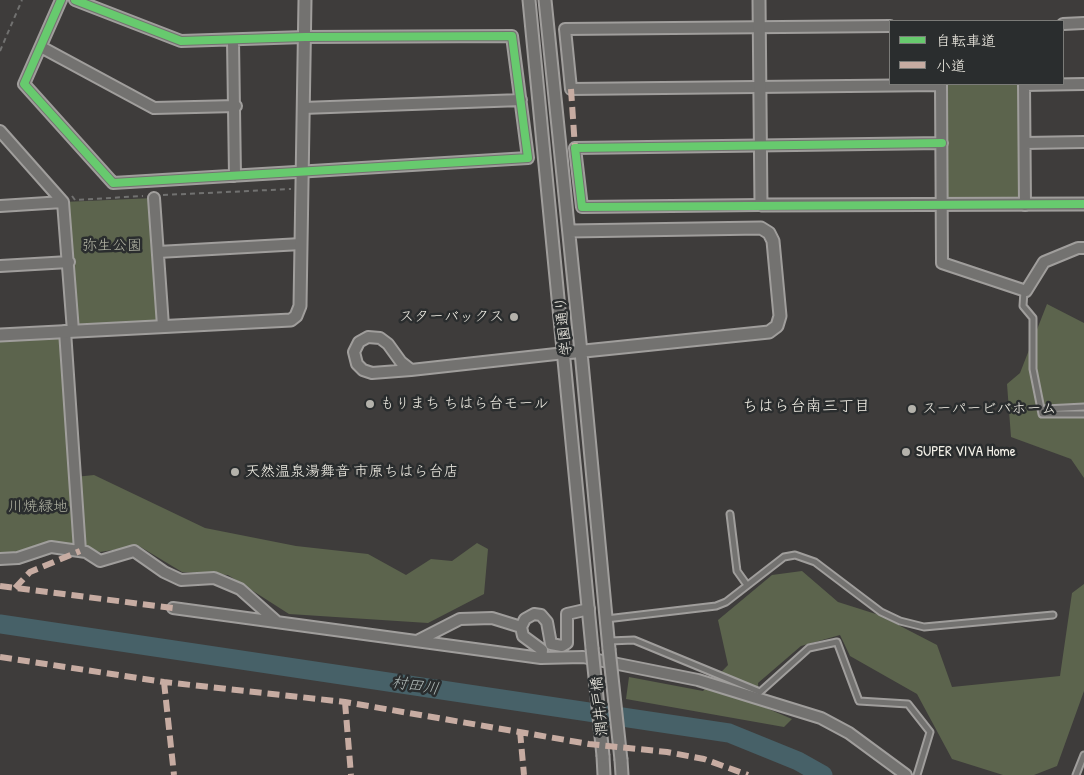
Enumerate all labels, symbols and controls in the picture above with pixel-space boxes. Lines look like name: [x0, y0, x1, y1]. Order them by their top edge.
legend: [889, 20, 1064, 85]
text: 自転車道: [936, 30, 996, 51]
text: 小道: [936, 55, 966, 76]
park label: 弥生公園: [82, 237, 142, 255]
street label: 学園通り: [552, 295, 576, 357]
place label: スターバックス: [399, 308, 504, 326]
marker: スターバックス: [508, 311, 520, 323]
place label: もりまち ちはら台モール: [380, 395, 548, 413]
district label: ちはら台南三丁目: [742, 397, 870, 417]
marker: もりまち ちはら台モール: [364, 398, 376, 410]
place label: スーパービバホーム: [922, 400, 1056, 418]
marker: スーパービバホーム: [906, 403, 918, 415]
place label: SUPER VIVA Home: [916, 443, 1016, 461]
marker: SUPER VIVA Home: [900, 446, 912, 458]
place label: 天然温泉湯舞音 市原ちはら台店: [245, 463, 458, 481]
marker: 天然温泉湯舞音 市原ちはら台店: [229, 466, 241, 478]
park label: 川焼緑地: [8, 498, 68, 516]
water label: 村田川: [390, 673, 440, 699]
street label: 潤井戸橋: [588, 675, 612, 737]

